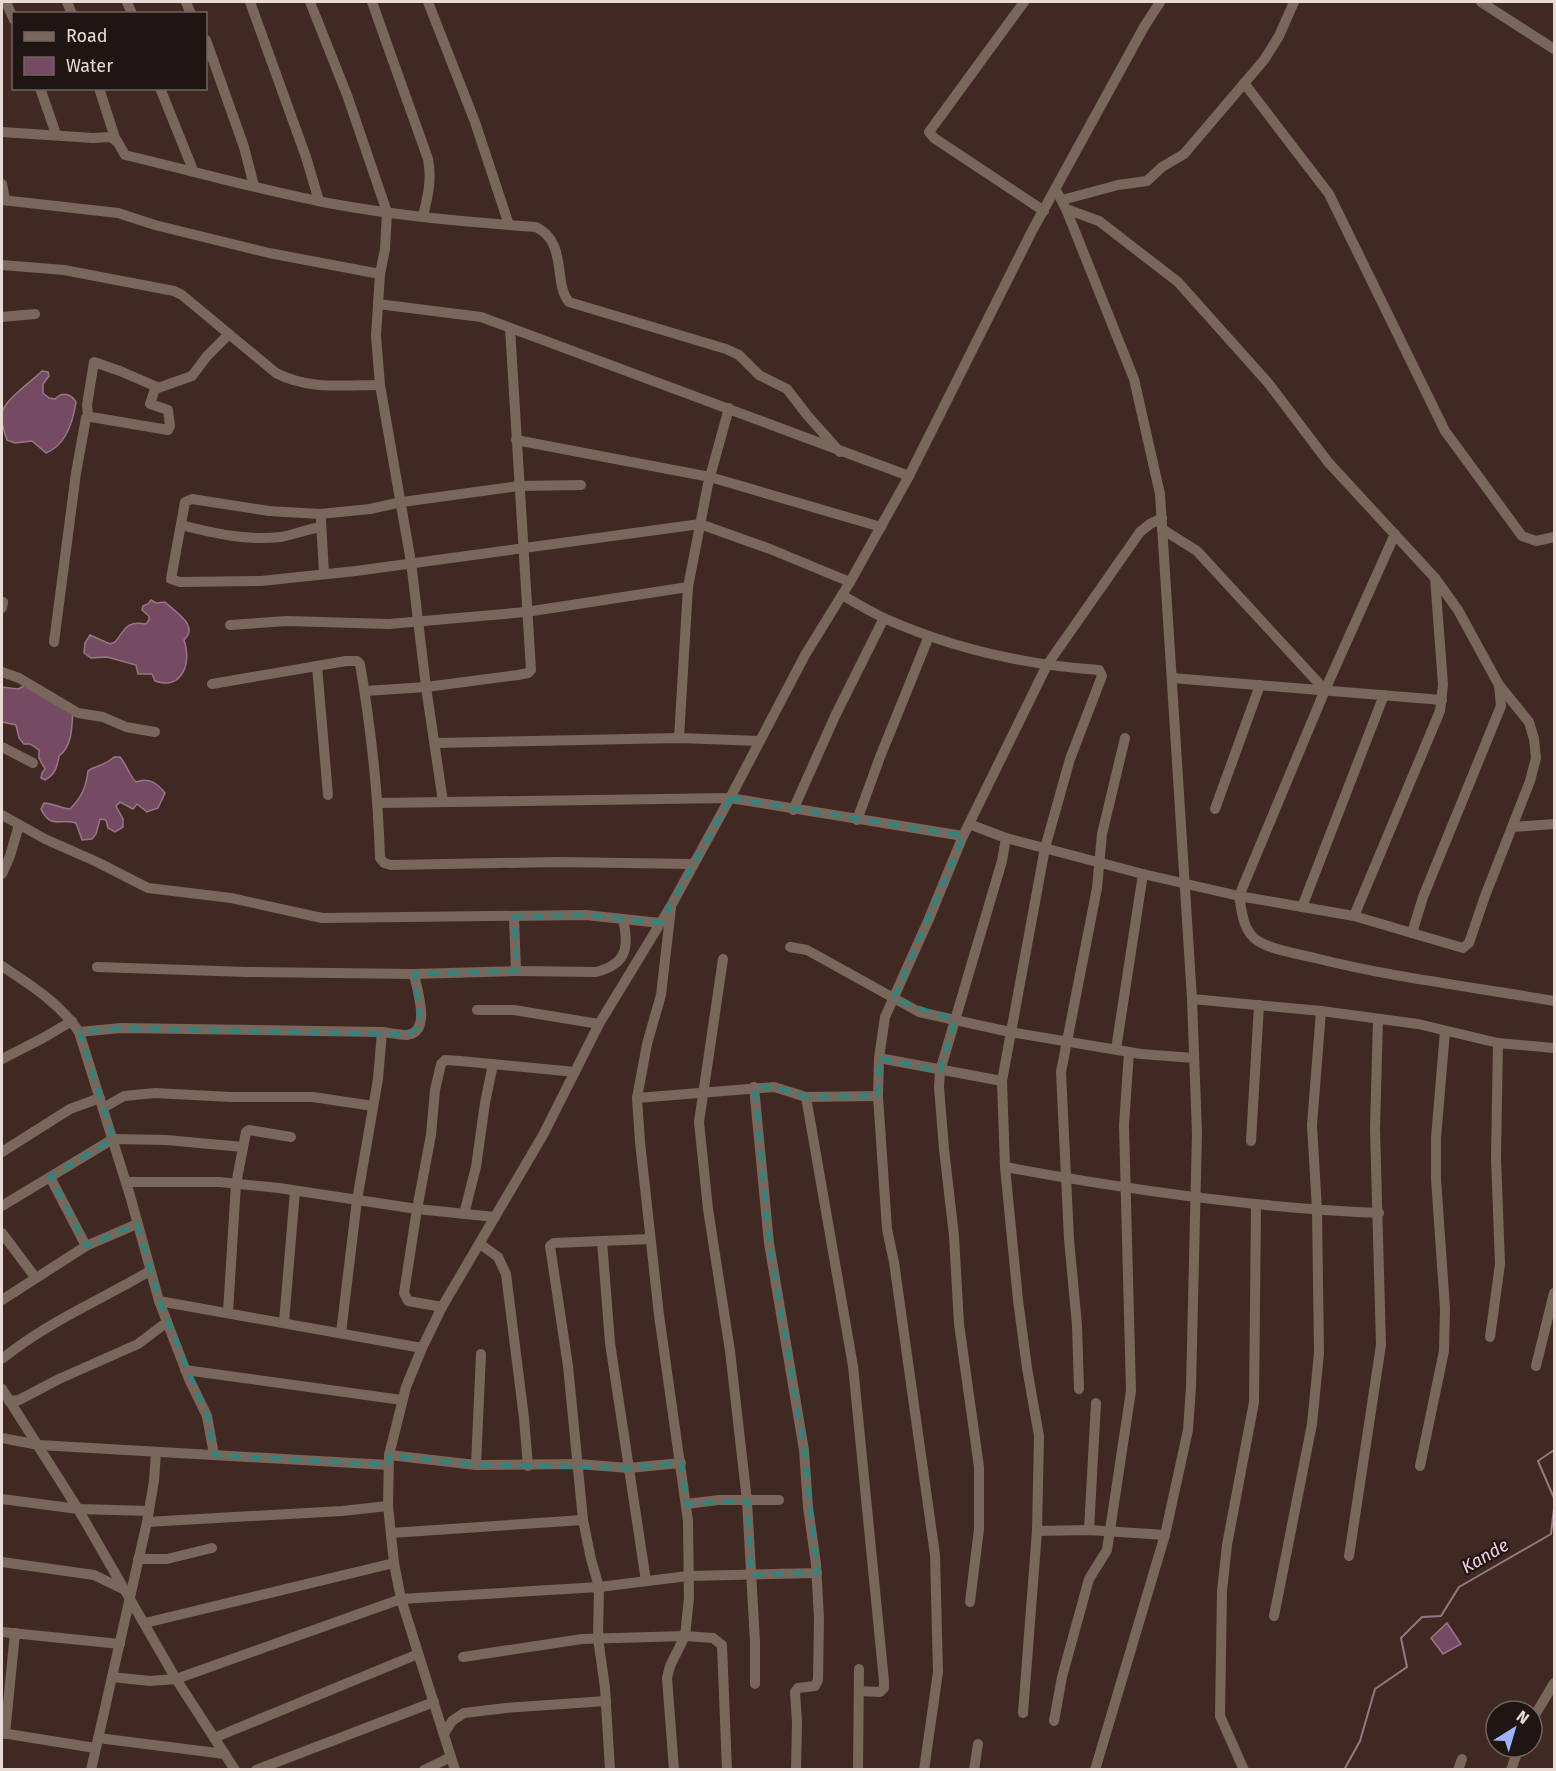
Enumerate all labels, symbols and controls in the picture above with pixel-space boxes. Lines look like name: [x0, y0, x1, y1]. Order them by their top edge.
legend: [12, 12, 207, 90]
text: Road: [66, 25, 108, 47]
text: Water: [66, 55, 113, 77]
water label: Kande: [1458, 1534, 1512, 1578]
north arrow: [1484, 1699, 1544, 1759]
text: N: [1513, 1707, 1533, 1728]

